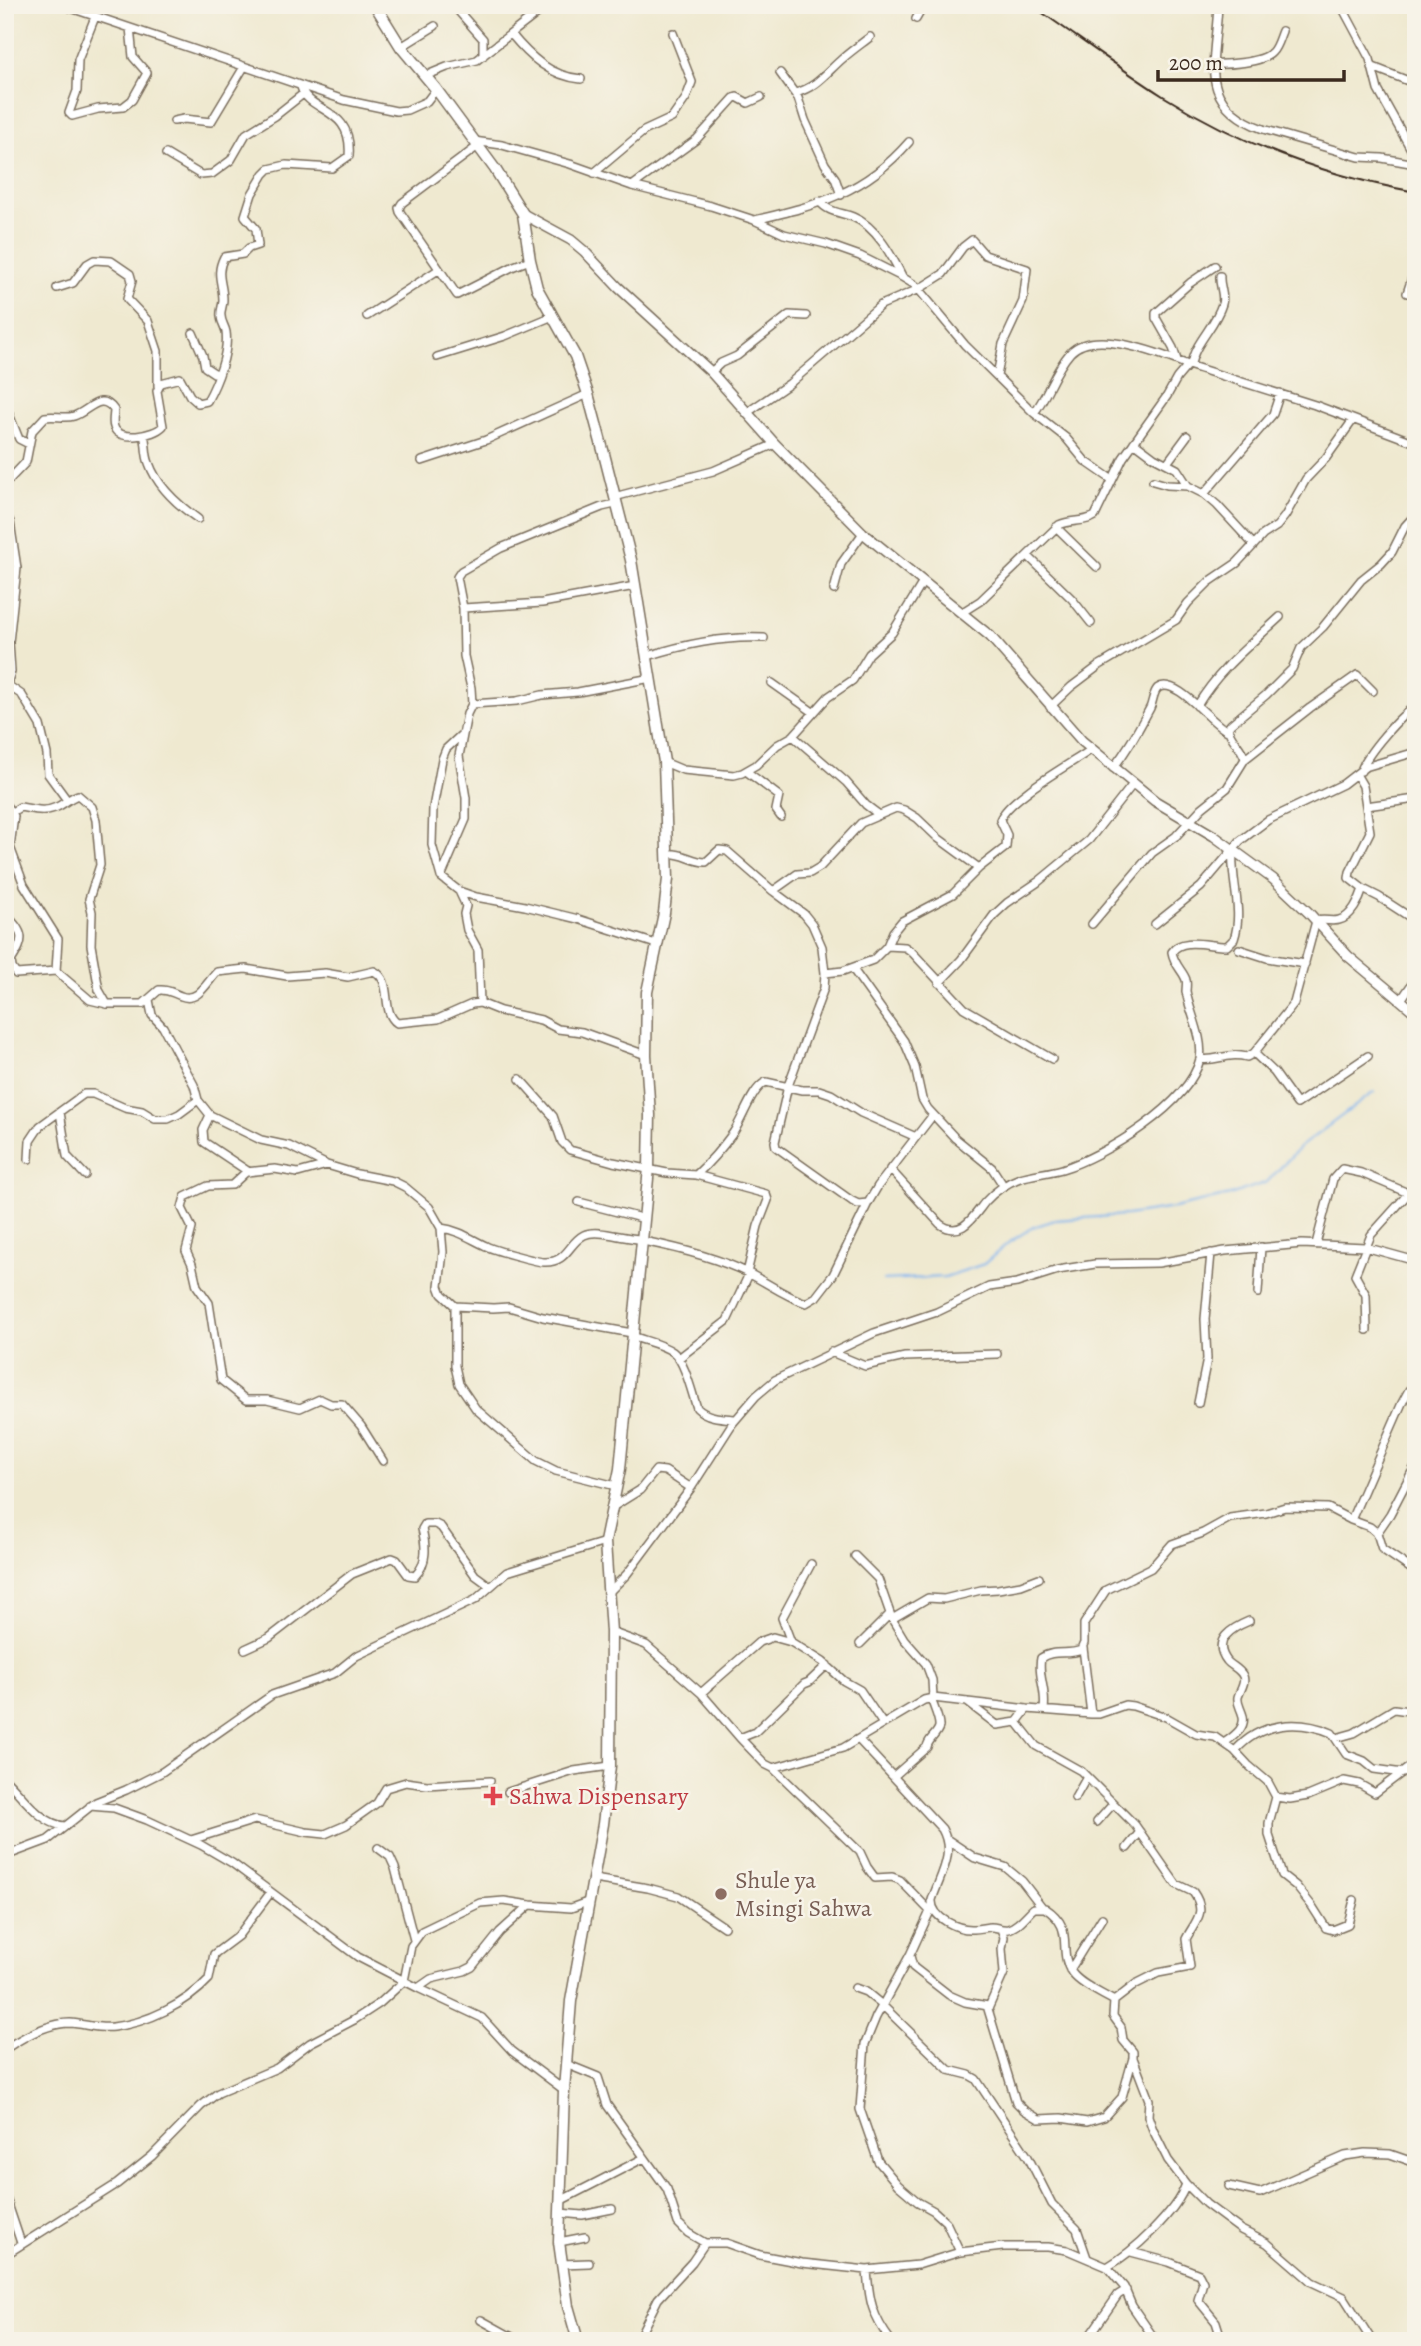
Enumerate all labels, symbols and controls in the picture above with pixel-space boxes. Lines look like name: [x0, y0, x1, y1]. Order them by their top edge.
scale bar: [1158, 38, 1344, 82]
text: 200 m: [1169, 49, 1223, 77]
place label: Sahwa Dispensary: [509, 1780, 689, 1812]
marker: Sahwa Dispensary: [483, 1786, 503, 1806]
place label: Shule ya Msingi Sahwa: [735, 1864, 873, 1924]
marker: Shule ya Msingi Sahwa: [713, 1886, 729, 1902]

